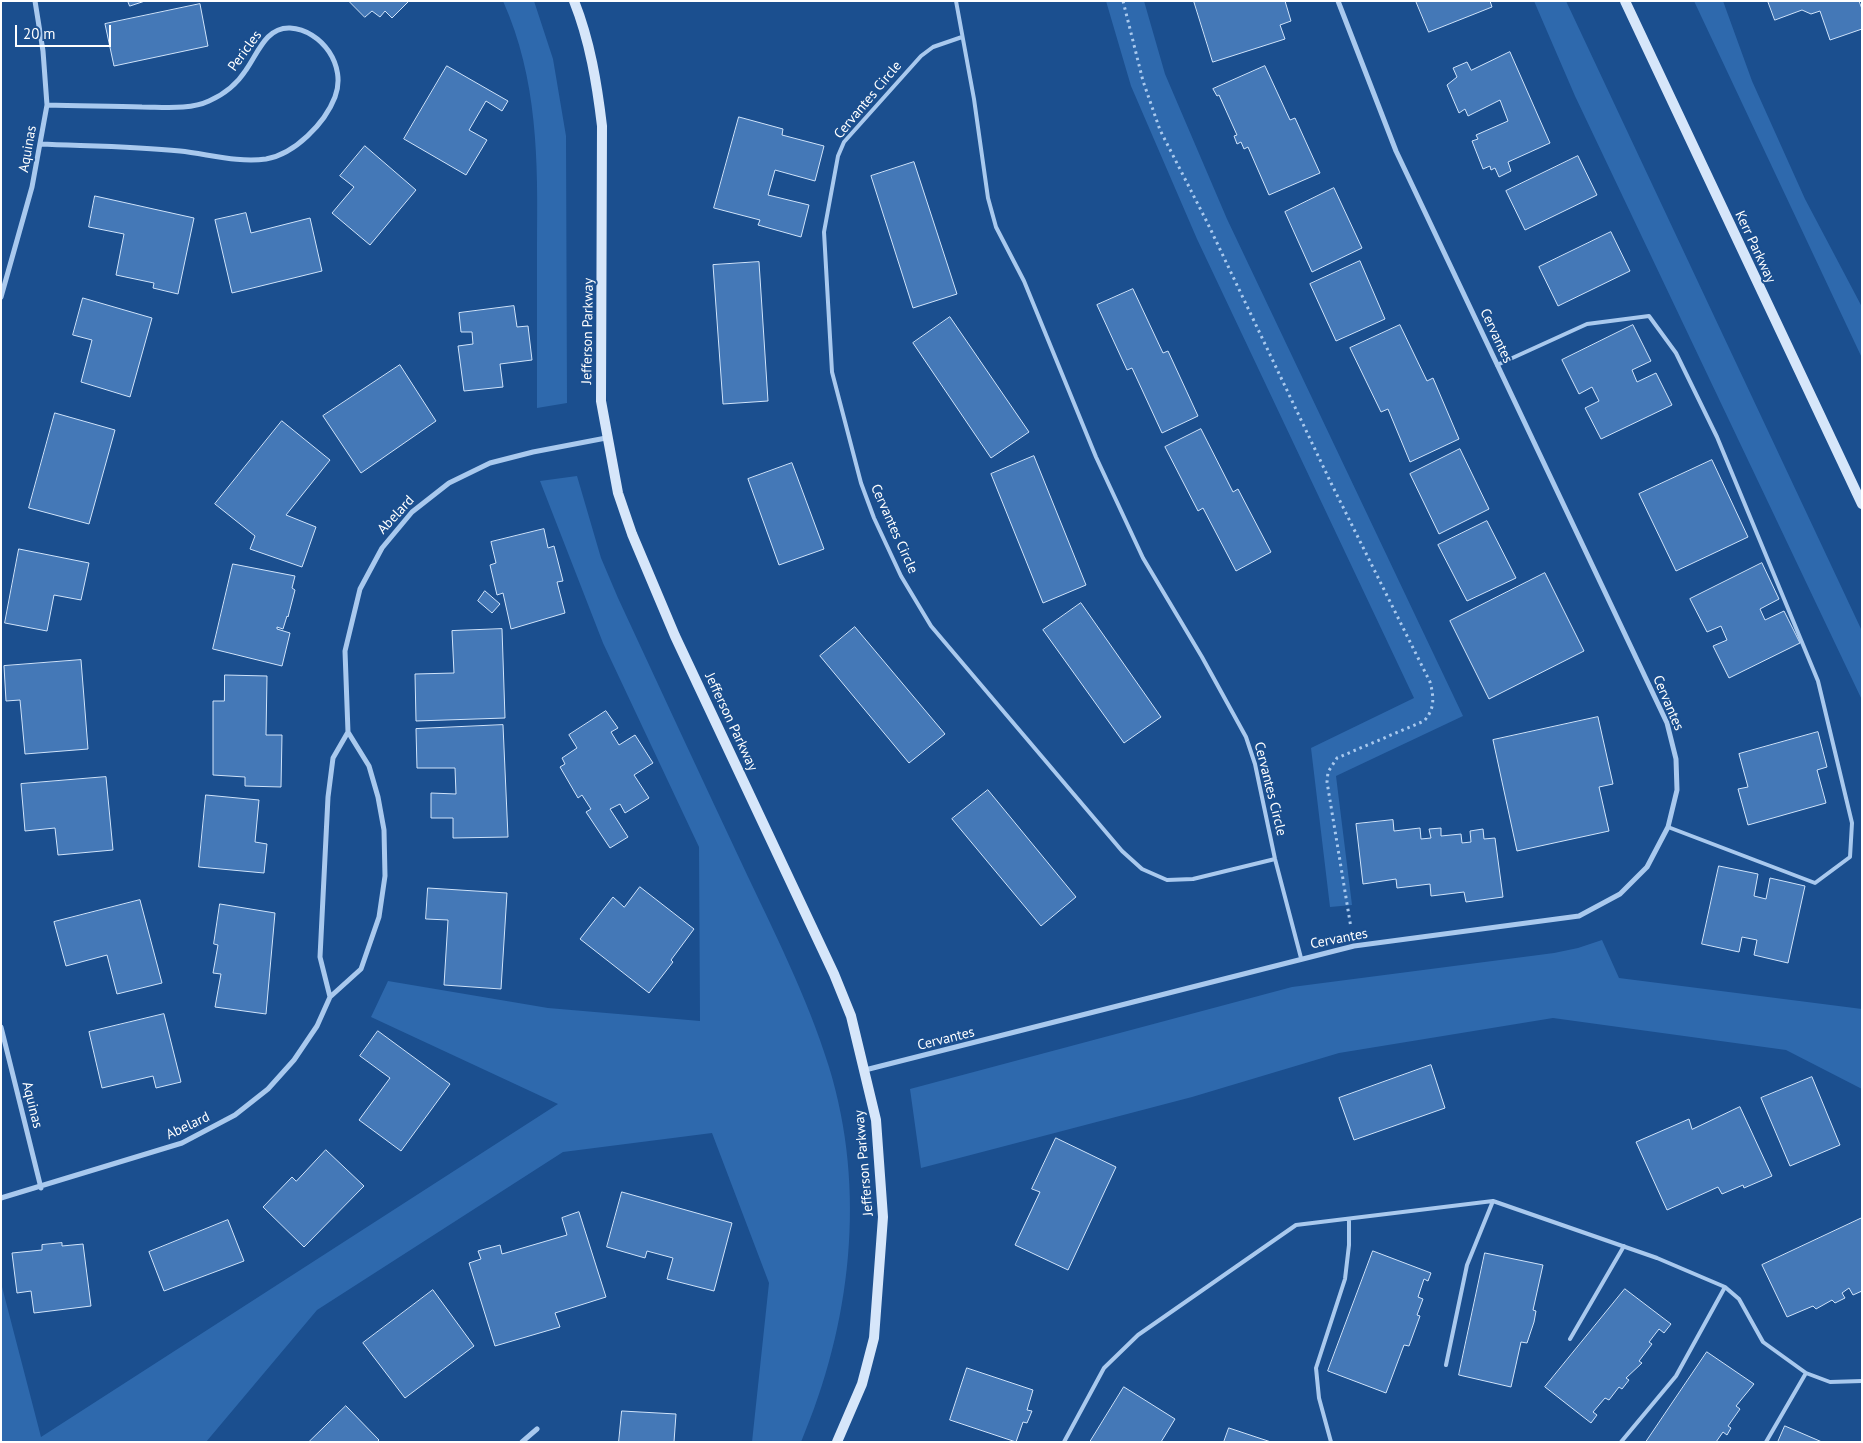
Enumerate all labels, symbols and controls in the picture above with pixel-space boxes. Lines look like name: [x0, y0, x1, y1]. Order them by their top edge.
scale bar: [18, 15, 114, 47]
text: 20 m: [23, 24, 56, 43]
street label: Pericles: [225, 27, 265, 75]
street label: Cervantes Circle: [831, 58, 905, 142]
street label: Aquinas: [16, 124, 40, 174]
street label: Kerr Parkway: [1731, 208, 1779, 286]
street label: Jefferson Parkway: [579, 278, 597, 384]
street label: Cervantes: [1476, 306, 1516, 366]
street label: Cervantes Circle: [867, 482, 921, 576]
street label: Abelard: [374, 492, 418, 538]
street label: Jefferson Parkway: [701, 670, 761, 774]
street label: Cervantes: [1649, 673, 1687, 733]
street label: Cervantes Circle: [1250, 740, 1290, 838]
street label: Cervantes: [1309, 925, 1369, 953]
street label: Cervantes: [916, 1024, 976, 1054]
street label: Aquinas: [18, 1080, 46, 1130]
street label: Abelard: [164, 1109, 212, 1143]
street label: Jefferson Parkway: [851, 1109, 877, 1217]

